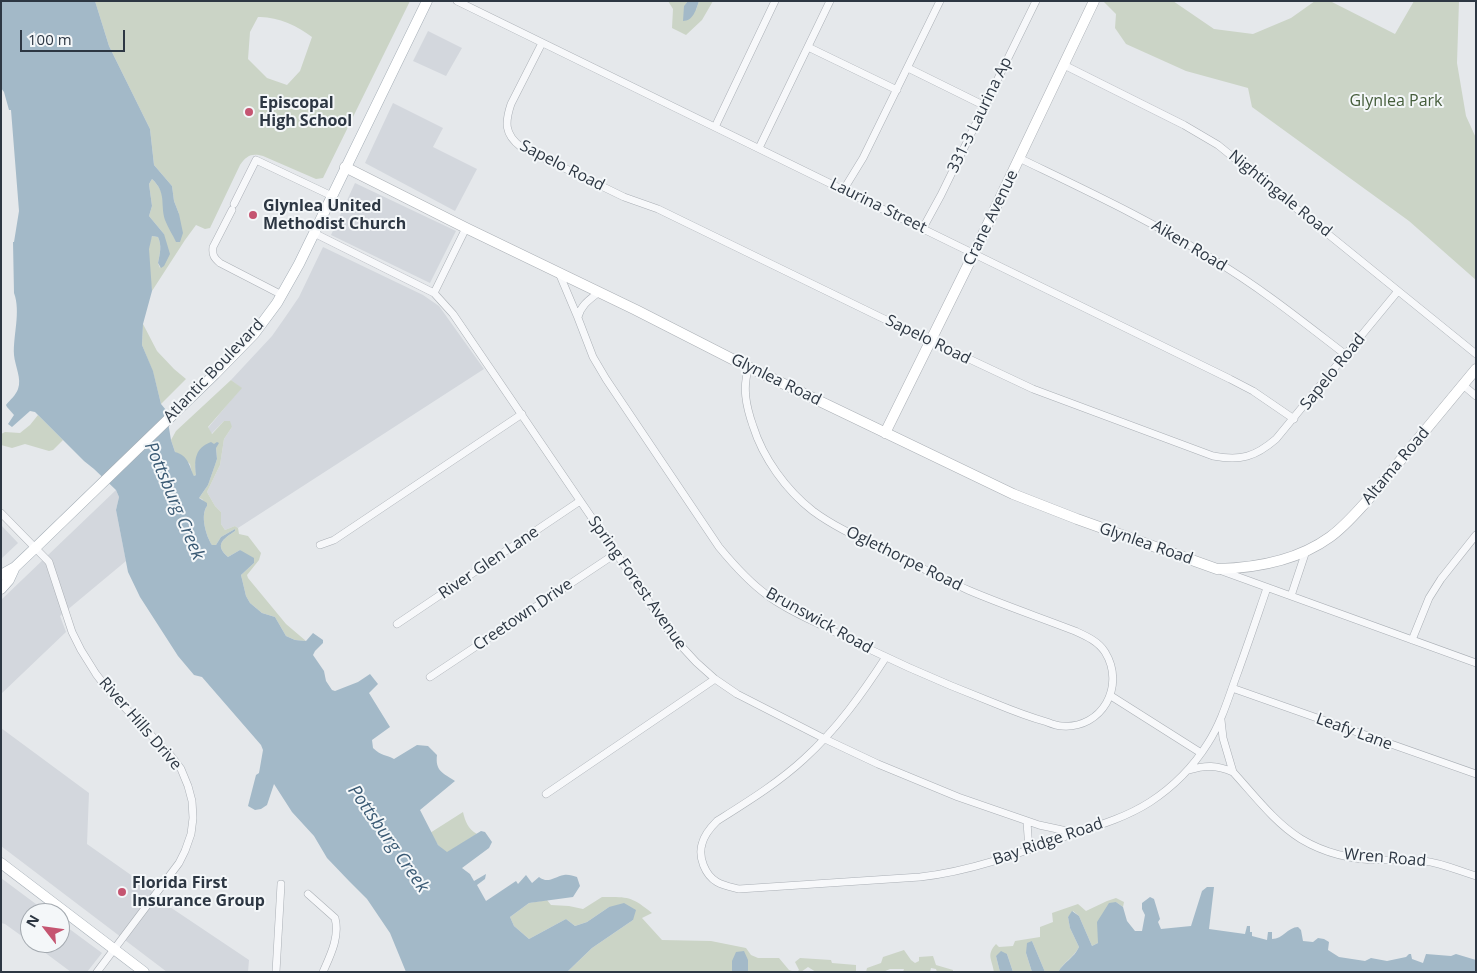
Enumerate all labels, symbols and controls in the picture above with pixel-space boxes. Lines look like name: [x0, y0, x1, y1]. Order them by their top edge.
scale bar: [22, 20, 128, 52]
text: 100 m: [28, 29, 72, 49]
street label: 331-3 Laurina Ap: [944, 54, 1016, 176]
park label: Glynlea Park: [1349, 91, 1443, 111]
place label: Episcopal High School: [259, 93, 352, 131]
marker: Episcopal High School: [243, 106, 255, 118]
street label: Sapelo Road: [516, 136, 608, 196]
street label: Nightingale Road: [1225, 147, 1335, 241]
street label: Crane Avenue: [960, 167, 1022, 269]
street label: Laurina Street: [827, 174, 929, 238]
place label: Glynlea United Methodist Church: [263, 196, 406, 234]
marker: Glynlea United Methodist Church: [247, 209, 259, 221]
street label: Aiken Road: [1148, 216, 1230, 276]
street label: Sapelo Road: [882, 311, 974, 369]
street label: Atlantic Boulevard: [160, 315, 268, 427]
street label: Sapelo Road: [1296, 330, 1370, 414]
street label: Glynlea Road: [728, 350, 824, 410]
street label: Altama Road: [1358, 424, 1434, 508]
water label: Pottsburg Creek: [139, 439, 209, 563]
street label: Spring Forest Avenue: [584, 513, 690, 653]
street label: Glynlea Road: [1097, 519, 1195, 569]
street label: River Glen Lane: [435, 523, 543, 603]
street label: Oglethorpe Road: [843, 523, 965, 595]
street label: Creetown Drive: [470, 575, 576, 655]
street label: Brunswick Road: [762, 584, 876, 658]
street label: River Hills Drive: [95, 674, 185, 774]
street label: Leafy Lane: [1313, 709, 1395, 755]
water label: Pottsburg Creek: [343, 781, 433, 897]
street label: Bay Ridge Road: [990, 814, 1106, 870]
street label: Wren Road: [1343, 845, 1427, 871]
place label: Florida First Insurance Group: [132, 873, 265, 911]
marker: Florida First Insurance Group: [116, 886, 128, 898]
north arrow: [20, 903, 70, 953]
text: N: [21, 911, 44, 930]

